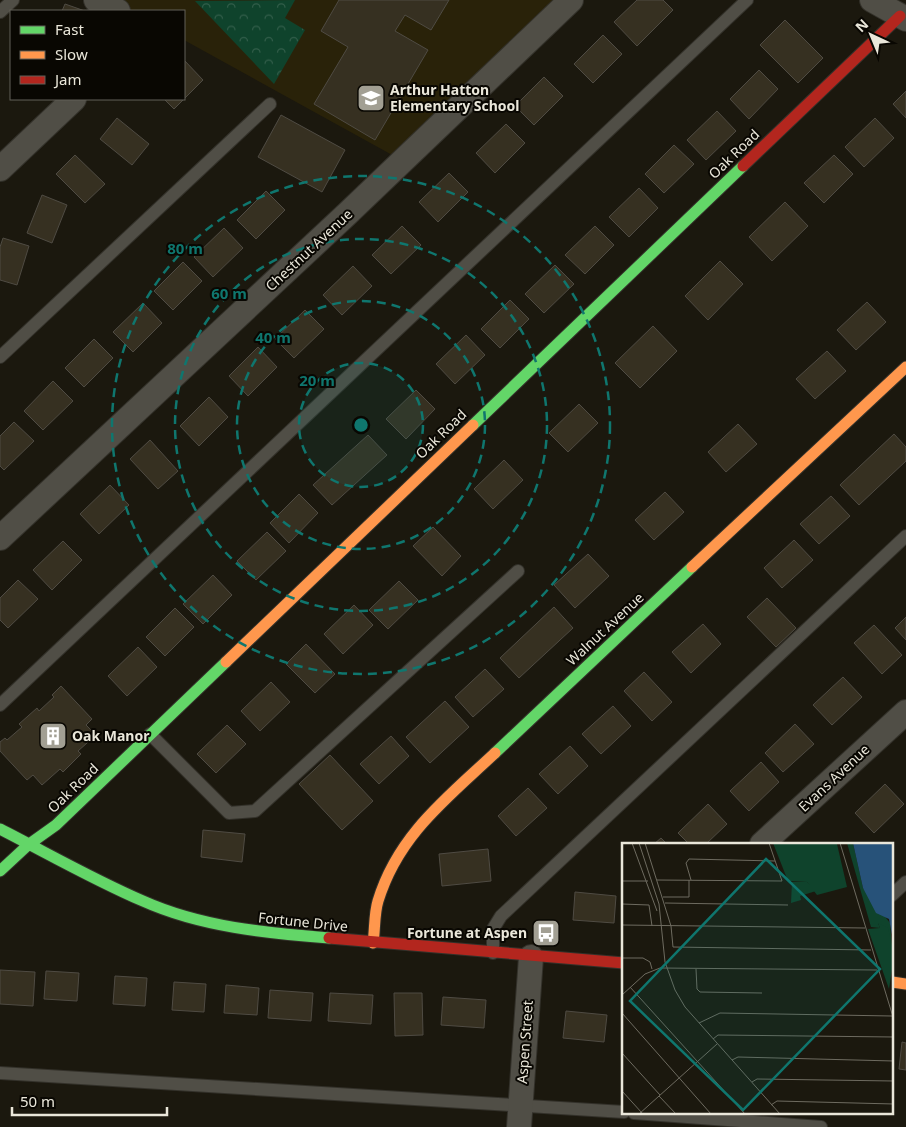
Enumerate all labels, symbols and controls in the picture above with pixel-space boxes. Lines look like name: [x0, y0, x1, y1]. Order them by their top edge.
legend: [10, 10, 185, 100]
north arrow: [846, 10, 896, 60]
text: N: [851, 14, 872, 36]
text: Fast: [55, 19, 84, 39]
text: Slow: [55, 44, 88, 64]
text: Jam: [53, 69, 82, 89]
place label: Arthur Hatton Elementary School: [390, 80, 520, 115]
school or university icon: Arthur Hatton Elementary School: [356, 83, 386, 113]
street label: Oak Road: [704, 125, 763, 183]
street label: Chestnut Avenue: [261, 204, 356, 295]
text: 80 m: [167, 238, 203, 258]
text: 60 m: [211, 283, 247, 303]
text: 40 m: [255, 327, 291, 347]
text: 20 m: [299, 370, 335, 390]
street label: Oak Road: [411, 405, 470, 463]
centre of rings: [352, 416, 370, 434]
street label: Walnut Avenue: [562, 588, 648, 669]
building icon: Oak Manor: [38, 721, 68, 751]
place label: Oak Manor: [72, 726, 150, 745]
street label: Evans Avenue: [794, 740, 873, 816]
street label: Oak Road: [43, 759, 102, 817]
inset map: [622, 843, 894, 1114]
street label: Fortune Drive: [257, 907, 349, 936]
bus stop icon: Fortune at Aspen: [531, 918, 561, 948]
place label: Fortune at Aspen: [407, 923, 527, 942]
street label: Aspen Street: [512, 1000, 537, 1084]
scale bar: [12, 1084, 168, 1116]
text: 50 m: [20, 1091, 55, 1111]

